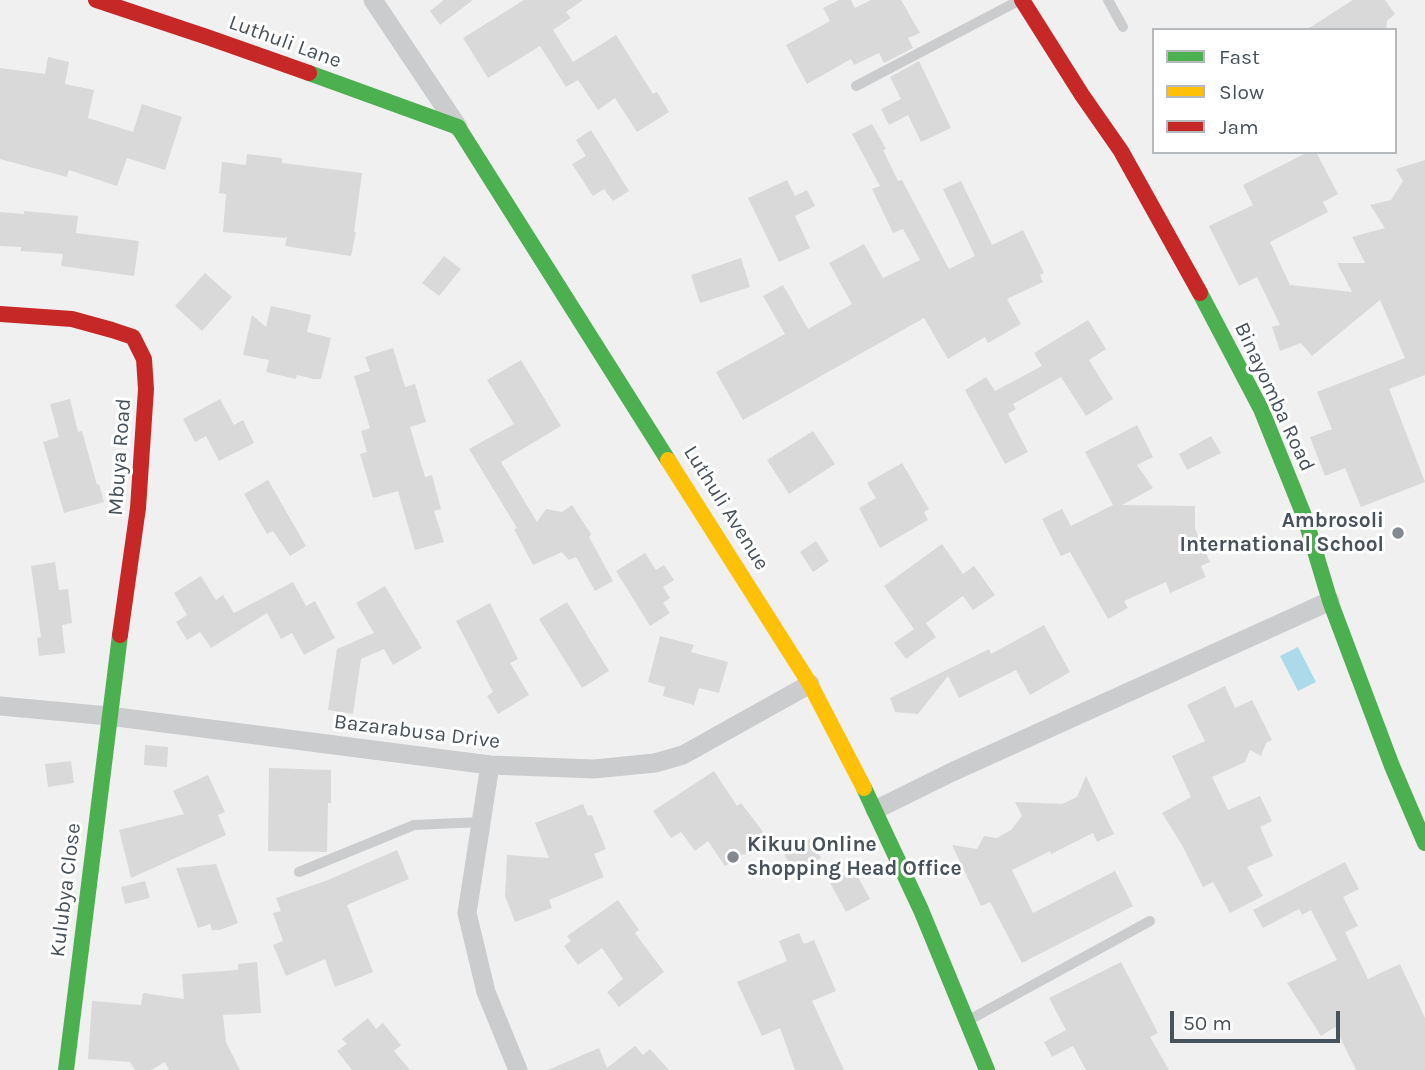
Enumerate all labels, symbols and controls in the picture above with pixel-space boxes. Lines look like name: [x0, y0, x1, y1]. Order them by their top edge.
street label: Luthuli Lane: [225, 10, 345, 74]
legend: [1152, 28, 1397, 154]
text: Fast: [1219, 45, 1260, 69]
text: Slow: [1219, 80, 1264, 104]
text: Jam: [1219, 115, 1259, 139]
street label: Binayomba Road: [1228, 318, 1320, 476]
street label: Mbuya Road: [103, 397, 137, 517]
street label: Luthuli Avenue: [678, 441, 774, 575]
place label: Ambrosoli International School: [1180, 508, 1384, 558]
marker: Ambrosoli International School: [1390, 525, 1406, 541]
street label: Bazarabusa Drive: [333, 709, 501, 755]
street label: Kulubya Close: [45, 822, 87, 958]
place label: Kikuu Online shopping Head Office: [747, 832, 962, 882]
marker: Kikuu Online shopping Head Office: [725, 849, 741, 865]
scale bar: [1173, 996, 1343, 1040]
text: 50 m: [1183, 1011, 1232, 1035]

